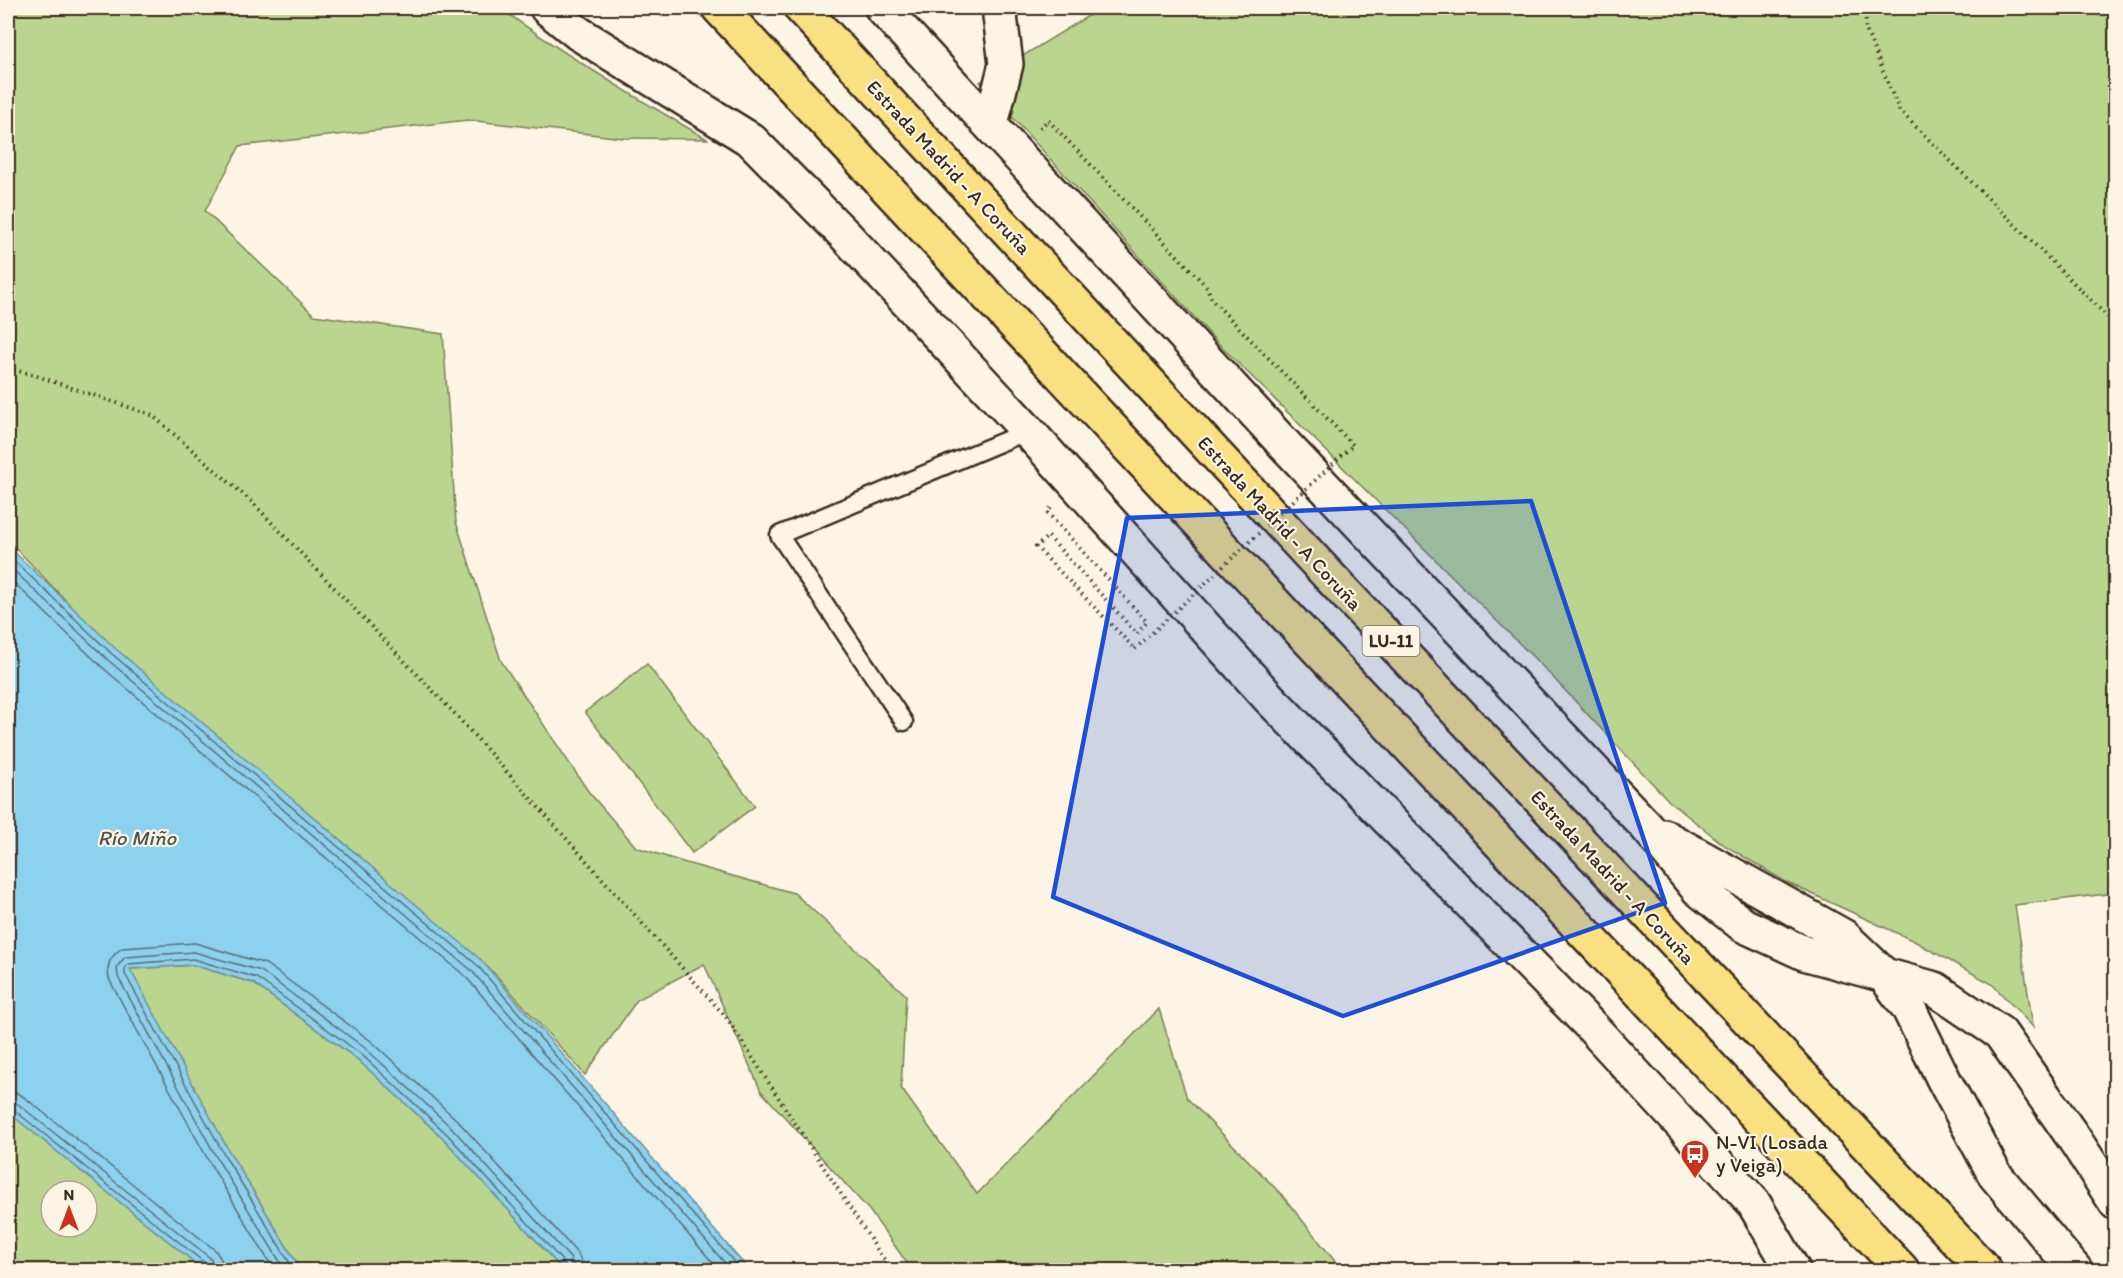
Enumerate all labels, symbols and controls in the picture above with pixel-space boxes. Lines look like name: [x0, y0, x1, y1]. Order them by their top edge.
street label: Estrada Madrid - A Coruña: [862, 75, 1037, 260]
street label: Estrada Madrid - A Coruña: [1193, 431, 1368, 616]
road number: LU-11: [1362, 626, 1420, 656]
street label: Estrada Madrid - A Coruña: [1526, 785, 1701, 970]
water label: Río Miño: [98, 825, 178, 850]
place label: N-VI (Losada y Veiga): [1716, 1130, 1829, 1177]
bus stop icon: N-VI (Losada y Veiga): [1679, 1138, 1711, 1180]
north arrow: [39, 1179, 99, 1239]
text: N: [64, 1185, 74, 1204]

